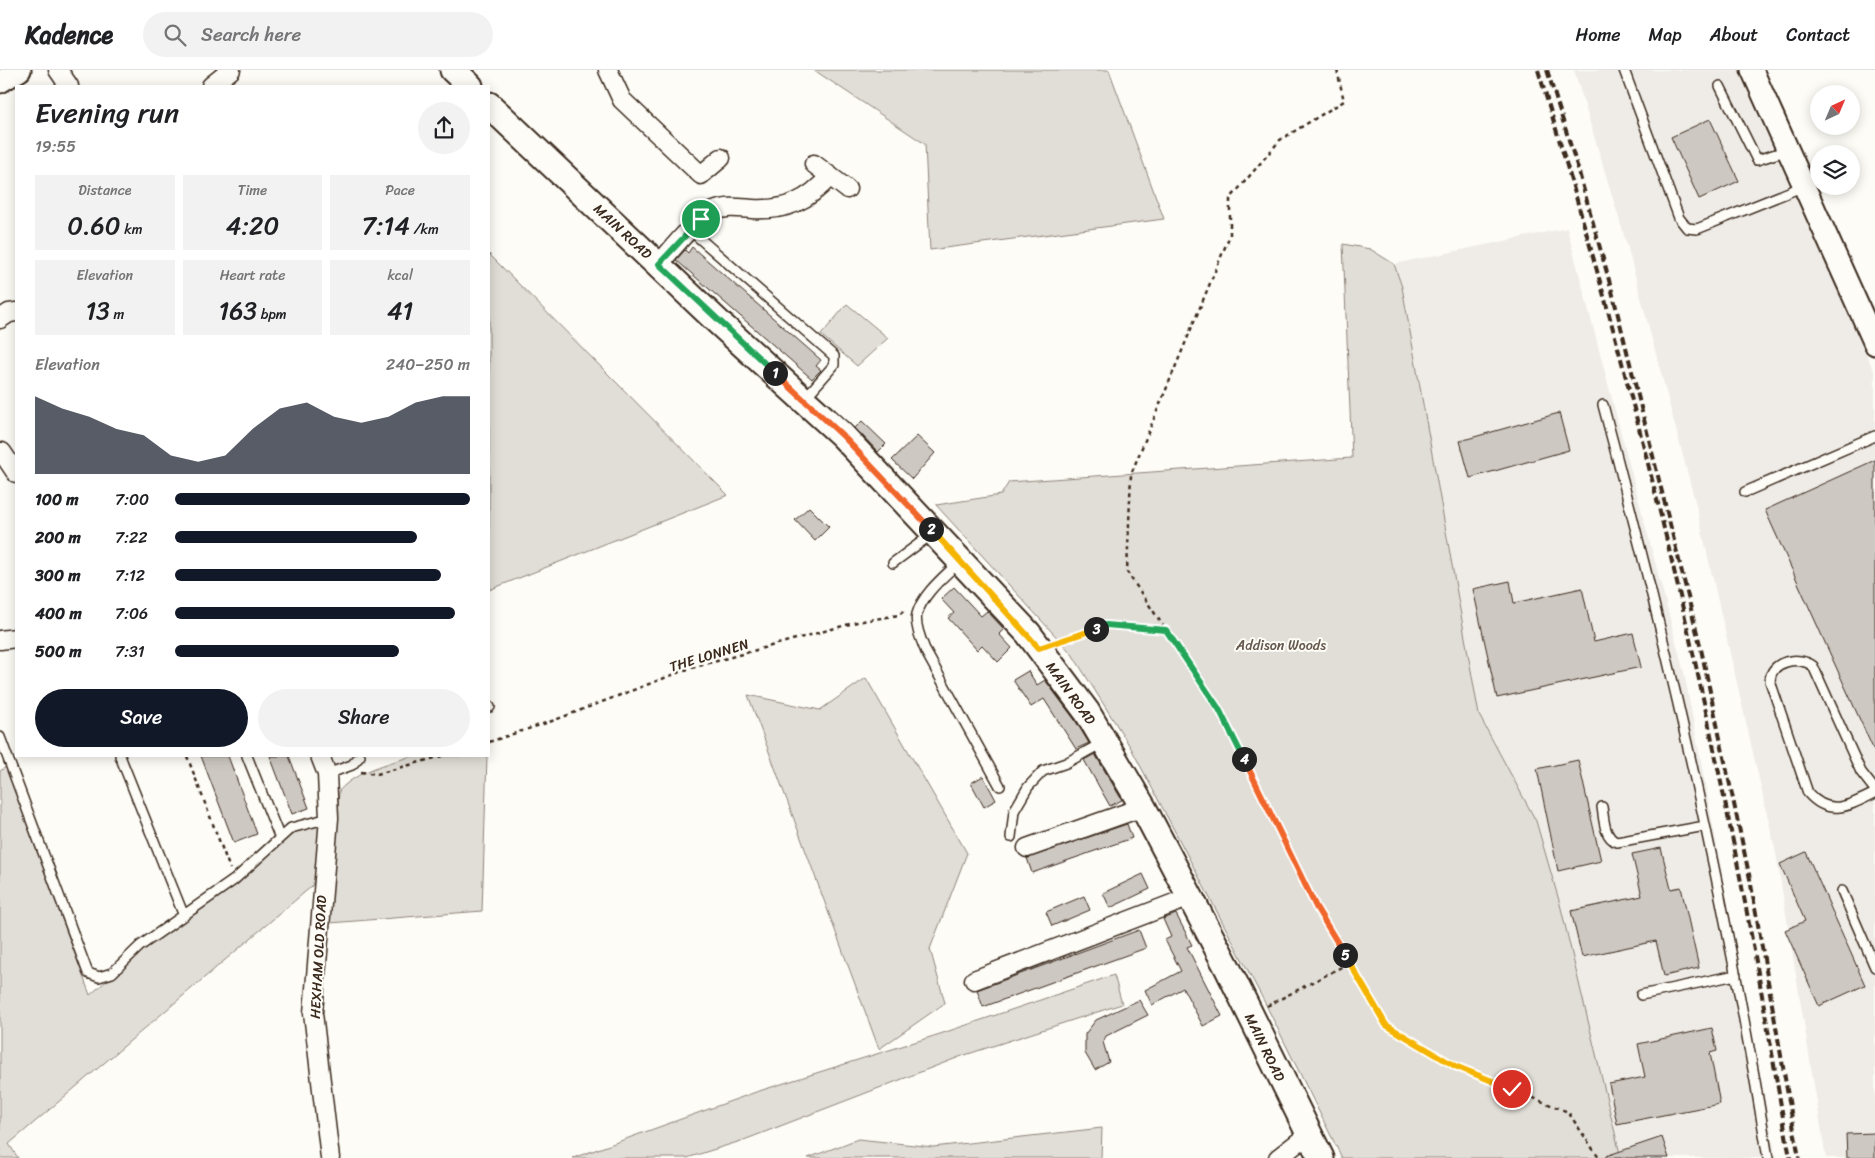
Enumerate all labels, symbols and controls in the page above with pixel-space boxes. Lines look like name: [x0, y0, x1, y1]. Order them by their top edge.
search box: [143, 12, 493, 57]
text: Kadence: [25, 14, 113, 56]
text: Search here: [201, 18, 301, 51]
text: Home: [1576, 19, 1621, 51]
text: Map: [1649, 19, 1682, 51]
text: About: [1710, 19, 1758, 51]
text: Contact: [1786, 19, 1850, 51]
icon: search: [161, 21, 189, 49]
north arrow: [1810, 85, 1860, 135]
map controls: [1810, 85, 1860, 195]
text: Evening run: [35, 88, 179, 137]
button: share: [418, 102, 470, 154]
text: 19:55: [35, 132, 76, 161]
button: layers: [1810, 145, 1860, 195]
text: Distance: [78, 178, 131, 203]
text: Time: [238, 178, 267, 203]
text: Pace: [385, 178, 415, 203]
street label: MAIN ROAD: [587, 197, 658, 266]
pin: [680, 198, 722, 240]
text: 0.60: [67, 203, 121, 248]
text: 4:20: [226, 203, 279, 248]
text: 7:14: [362, 203, 410, 248]
icon: arrive: [687, 205, 715, 233]
text: km: [121, 217, 142, 242]
text: /km: [410, 217, 439, 242]
text: Elevation: [76, 263, 133, 288]
text: Heart rate: [220, 263, 285, 288]
text: kcal: [387, 263, 413, 288]
text: 13: [85, 288, 110, 333]
text: 163: [218, 288, 257, 333]
text: 41: [387, 288, 413, 333]
text: m: [110, 302, 124, 327]
text: bpm: [257, 302, 287, 327]
text: Elevation: [35, 350, 100, 379]
text: 240–250 m: [386, 350, 470, 379]
pin: 1: [762, 360, 788, 386]
text: 1: [772, 361, 779, 386]
text: 100 m: [35, 485, 79, 514]
text: 7:00: [115, 485, 149, 514]
pin: 2: [918, 516, 944, 542]
text: 2: [927, 517, 936, 542]
text: 200 m: [35, 523, 81, 552]
text: 7:22: [115, 523, 147, 552]
text: 300 m: [35, 561, 80, 590]
text: 7:12: [115, 561, 145, 590]
text: 400 m: [35, 599, 82, 628]
text: 7:06: [115, 599, 148, 628]
pin: 3: [1084, 616, 1108, 642]
text: 3: [1093, 617, 1100, 642]
street label: THE LONNEN: [666, 632, 752, 679]
park label: Addison Woods: [1235, 633, 1326, 658]
text: 500 m: [35, 637, 81, 666]
text: 7:31: [115, 637, 145, 666]
street label: MAIN ROAD: [1039, 656, 1103, 731]
button: Save: [35, 689, 248, 747]
button: Share: [258, 689, 470, 747]
pin: 4: [1232, 746, 1256, 772]
text: 4: [1240, 747, 1249, 772]
street label: HEXHAM OLD ROAD: [303, 894, 334, 1019]
pin: 5: [1332, 942, 1358, 968]
text: 5: [1341, 943, 1350, 968]
street label: MAIN ROAD: [1237, 1009, 1292, 1086]
pin: [1491, 1068, 1533, 1110]
icon: check: [1498, 1075, 1526, 1103]

